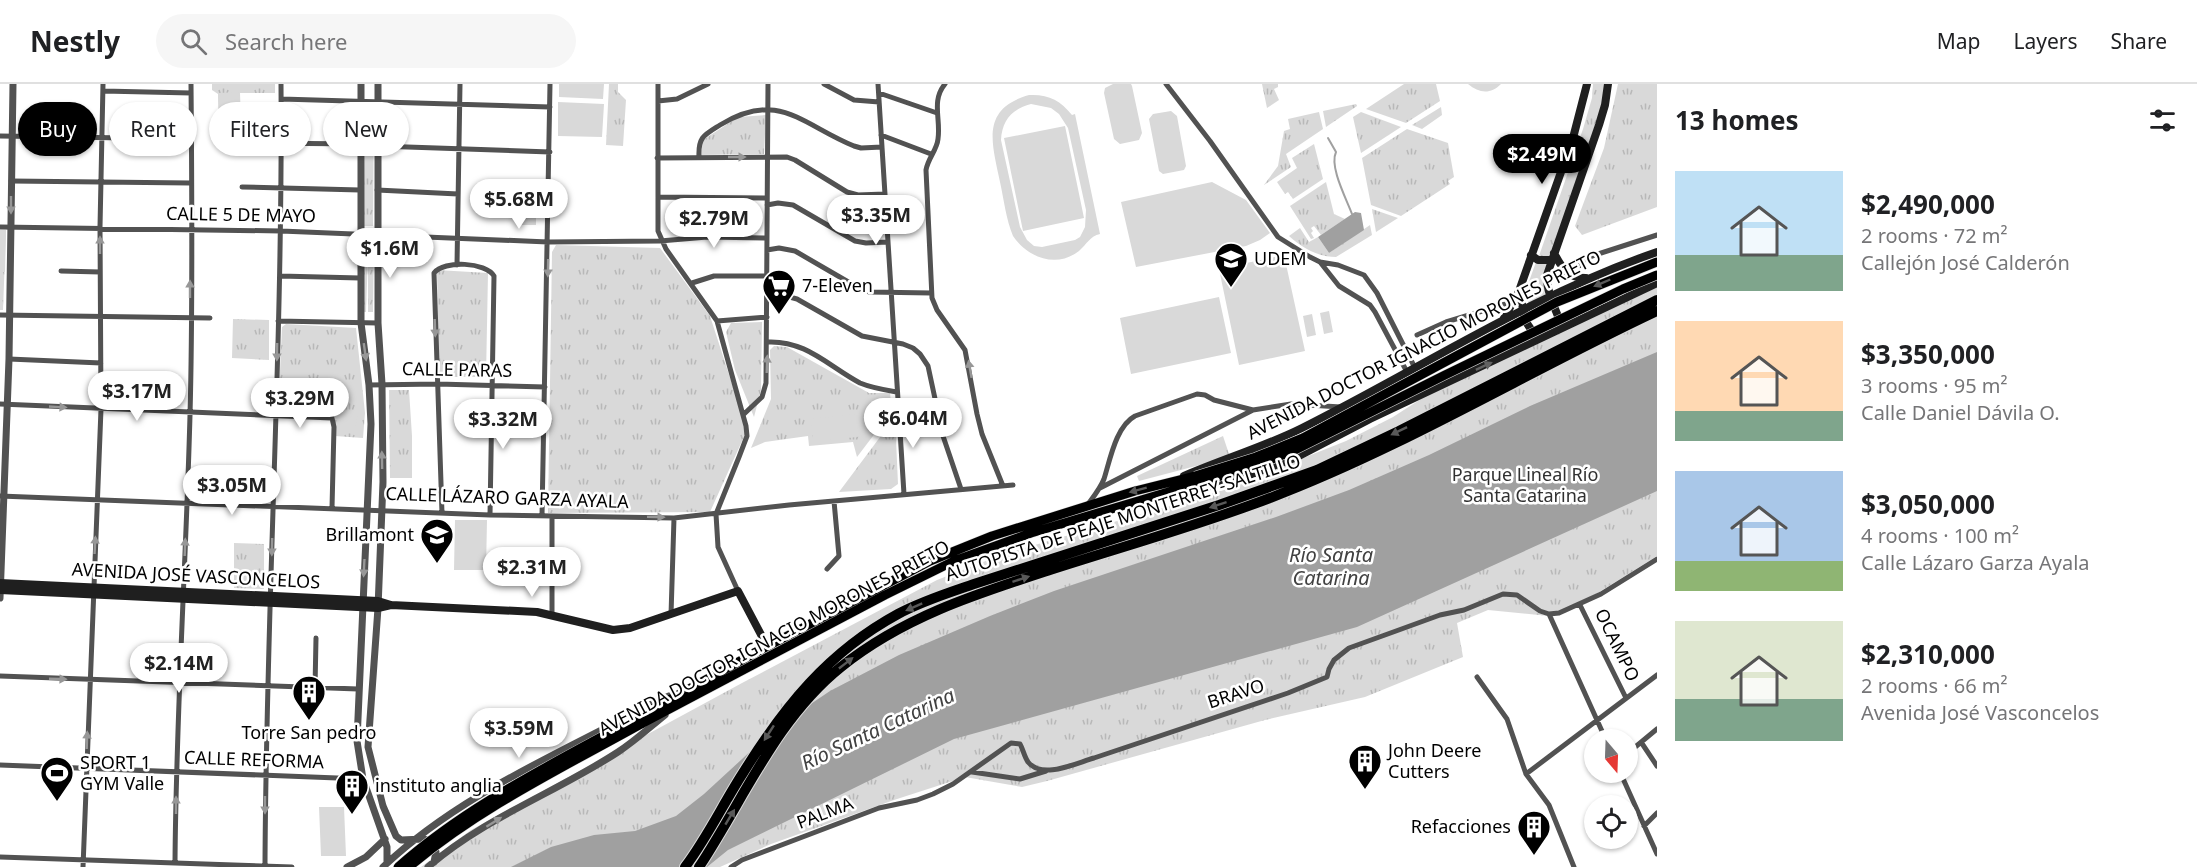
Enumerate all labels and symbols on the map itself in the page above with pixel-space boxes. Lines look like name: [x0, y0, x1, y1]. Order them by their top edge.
pin: $2.49M: [1493, 134, 1591, 185]
one-way arrow: [727, 152, 746, 162]
pin: $5.68M: [470, 179, 568, 230]
pin: $3.35M: [827, 195, 925, 246]
one-way arrow: [6, 196, 16, 215]
pin: $2.79M: [665, 198, 763, 249]
street label: CALLE 5 DE MAYO: [166, 201, 316, 227]
pin: $1.6M: [348, 228, 432, 279]
one-way arrow: [95, 236, 105, 255]
school or university icon: UDEM: [1213, 241, 1249, 288]
street label: AVENIDA DOCTOR IGNACIO MORONES PRIETO: [1242, 244, 1605, 444]
place label: UDEM: [1254, 246, 1307, 270]
one-way arrow: [543, 259, 552, 278]
supermarket icon: 7-Eleven: [761, 268, 797, 315]
place label: 7-Eleven: [802, 273, 873, 297]
one-way arrow: [1593, 278, 1611, 288]
one-way arrow: [185, 280, 195, 299]
one-way arrow: [431, 319, 440, 338]
one-way arrow: [272, 343, 282, 362]
one-way arrow: [360, 343, 369, 362]
one-way arrow: [762, 355, 772, 374]
street label: CALLE PARAS: [402, 356, 513, 382]
one-way arrow: [965, 360, 974, 379]
one-way arrow: [1475, 362, 1492, 371]
pin: $3.17M: [88, 371, 186, 422]
pin: $3.29M: [251, 378, 349, 429]
pin: $6.04M: [864, 398, 962, 449]
pin: $3.32M: [454, 399, 552, 450]
one-way arrow: [49, 402, 68, 411]
one-way arrow: [1390, 426, 1407, 436]
street label: AUTOPISTA DE PEAJE MONTERREY-SALTILLO: [942, 448, 1304, 586]
one-way arrow: [378, 450, 387, 469]
park label: Parque Lineal Río Santa Catarina: [1452, 462, 1598, 507]
pin: $3.05M: [183, 465, 281, 516]
street label: CALLE LÁZARO GARZA AYALA: [385, 481, 630, 513]
one-way arrow: [1129, 486, 1147, 496]
one-way arrow: [1209, 501, 1227, 510]
one-way arrow: [646, 512, 665, 522]
school or university icon: Brillamont: [419, 517, 455, 564]
place label: Brillamont: [325, 522, 414, 546]
street label: AVENIDA DOCTOR IGNACIO MORONES PRIETO: [594, 534, 953, 740]
one-way arrow: [91, 536, 100, 555]
one-way arrow: [181, 538, 190, 557]
one-way arrow: [267, 538, 277, 557]
water label: Río Santa Catarina: [1289, 541, 1373, 591]
pin: $2.31M: [483, 547, 581, 598]
street label: AVENIDA JOSÉ VASCONCELOS: [71, 557, 321, 593]
one-way arrow: [359, 558, 368, 577]
one-way arrow: [1012, 574, 1030, 583]
one-way arrow: [906, 602, 923, 611]
street label: OCAMPO: [1590, 604, 1646, 685]
pin: $2.14M: [130, 643, 228, 694]
one-way arrow: [838, 657, 854, 669]
street label: BRAVO: [1204, 673, 1267, 713]
one-way arrow: [49, 674, 68, 683]
building icon: Torre San pedro: [291, 674, 327, 721]
water label: Río Santa Catarina: [797, 681, 959, 776]
pin: $3.59M: [470, 708, 568, 759]
place label: Torre San pedro: [241, 720, 377, 744]
one-way arrow: [763, 724, 774, 741]
north arrow: [1584, 729, 1638, 783]
one-way arrow: [83, 731, 92, 750]
place label: John Deere Cutters: [1386, 738, 1481, 783]
building icon: John Deere Cutters: [1347, 743, 1383, 790]
street label: CALLE REFORMA: [184, 745, 325, 773]
place label: SPORT 1 GYM Valle: [80, 750, 164, 795]
sports icon: SPORT 1 GYM Valle: [39, 755, 75, 802]
building icon: instituto anglia: [334, 768, 370, 815]
place label: instituto anglia: [375, 773, 502, 797]
street label: PALMA: [793, 790, 857, 834]
one-way arrow: [171, 795, 181, 814]
one-way arrow: [260, 796, 270, 815]
one-way arrow: [724, 809, 735, 825]
building icon: Refacciones: [1516, 809, 1552, 856]
place label: Refacciones: [1411, 814, 1511, 838]
one-way arrow: [486, 817, 502, 828]

